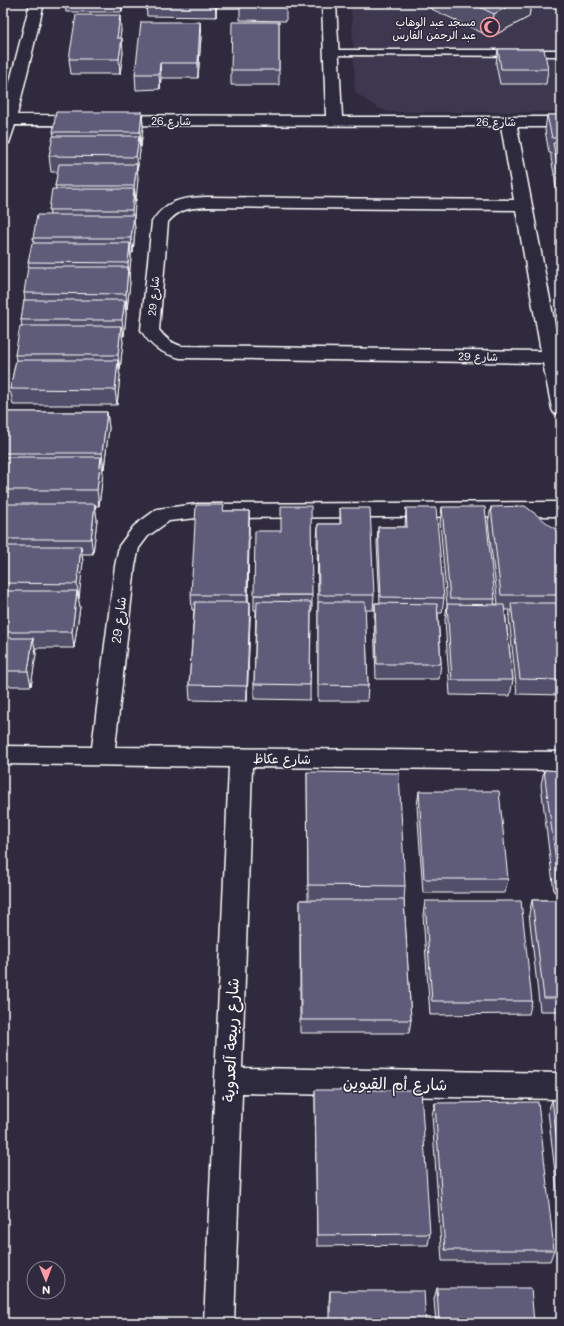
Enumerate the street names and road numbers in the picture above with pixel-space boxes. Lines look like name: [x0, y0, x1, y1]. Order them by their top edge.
street label: شارع 26: [151, 113, 191, 130]
street label: شارع 26: [476, 114, 516, 131]
street label: شارع 29: [144, 275, 164, 317]
street label: شارع 29: [458, 348, 498, 366]
street label: شارع 29: [107, 596, 131, 645]
street label: شارع عكاظ: [253, 749, 311, 769]
street label: شارع ربيعة آلعدوية: [217, 977, 245, 1103]
street label: شارع أم القيوين: [343, 1072, 447, 1097]

